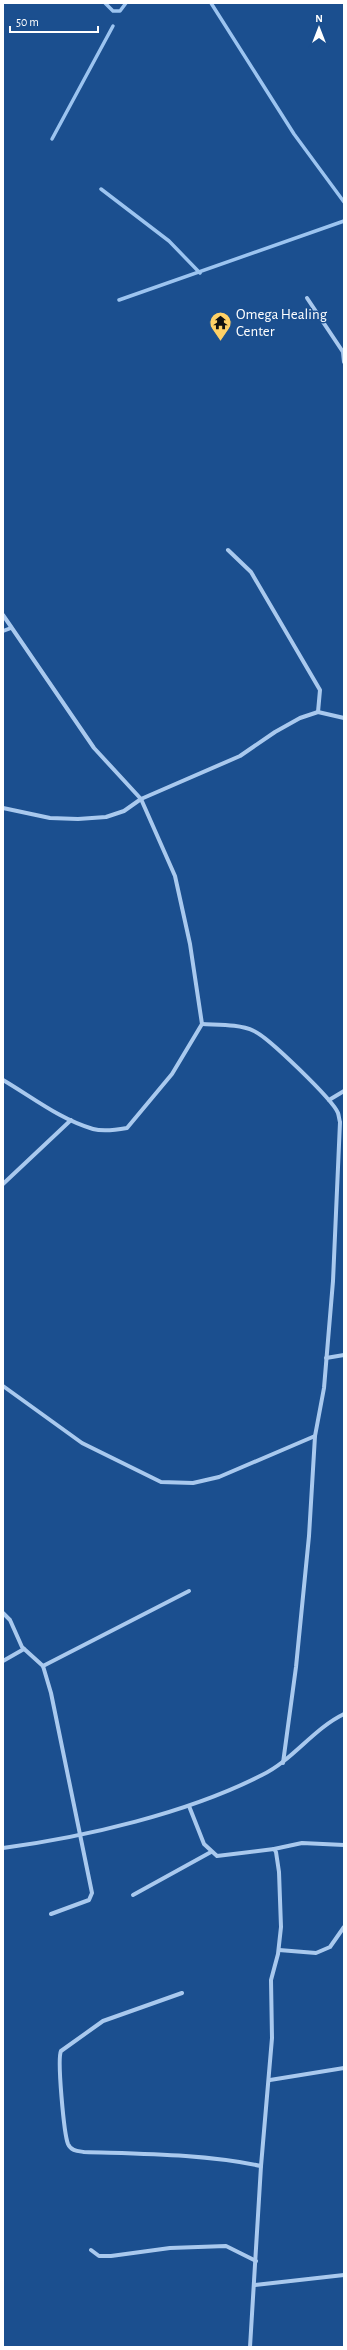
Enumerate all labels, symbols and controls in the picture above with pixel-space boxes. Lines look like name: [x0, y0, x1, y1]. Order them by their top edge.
scale bar: [10, 8, 98, 34]
north arrow: [299, 8, 339, 48]
text: N: [315, 13, 323, 24]
text: 50 m: [16, 16, 39, 28]
place label: Omega Healing Center: [236, 307, 328, 339]
temple icon: Omega Healing Center: [207, 310, 233, 343]

